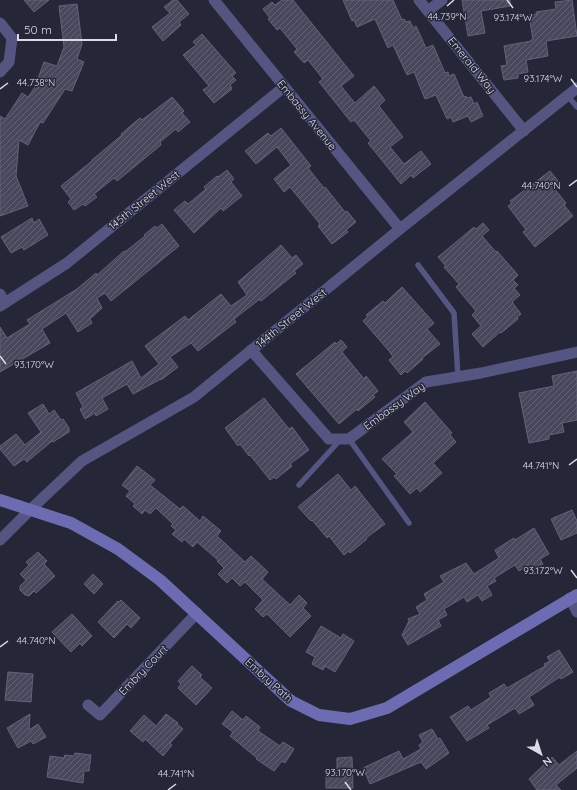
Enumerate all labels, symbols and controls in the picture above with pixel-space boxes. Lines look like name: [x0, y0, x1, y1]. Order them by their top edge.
text: 44.739°N: [428, 10, 466, 23]
text: 93.174°W: [494, 11, 533, 24]
scale bar: [18, 16, 116, 42]
text: 50 m: [24, 22, 52, 37]
street label: Emerald Way: [445, 34, 499, 96]
text: 93.174°W: [524, 72, 563, 85]
text: 44.738°N: [17, 76, 55, 89]
street label: Embassy Avenue: [274, 77, 340, 153]
street label: 145th Street West: [106, 167, 183, 233]
text: 44.740°N: [522, 179, 560, 192]
street label: 144th Street West: [253, 285, 329, 351]
text: 93.170°W: [14, 358, 54, 371]
street label: Embassy Way: [361, 379, 427, 433]
text: 44.741°N: [523, 459, 559, 472]
text: 93.172°W: [523, 564, 563, 577]
text: 44.740°N: [17, 634, 55, 647]
street label: Embry Court: [116, 642, 171, 698]
street label: Embry Path: [242, 655, 296, 705]
north arrow: [521, 734, 561, 774]
text: N: [540, 754, 555, 770]
text: 93.170°W: [325, 766, 365, 779]
text: 44.741°N: [158, 767, 194, 780]

